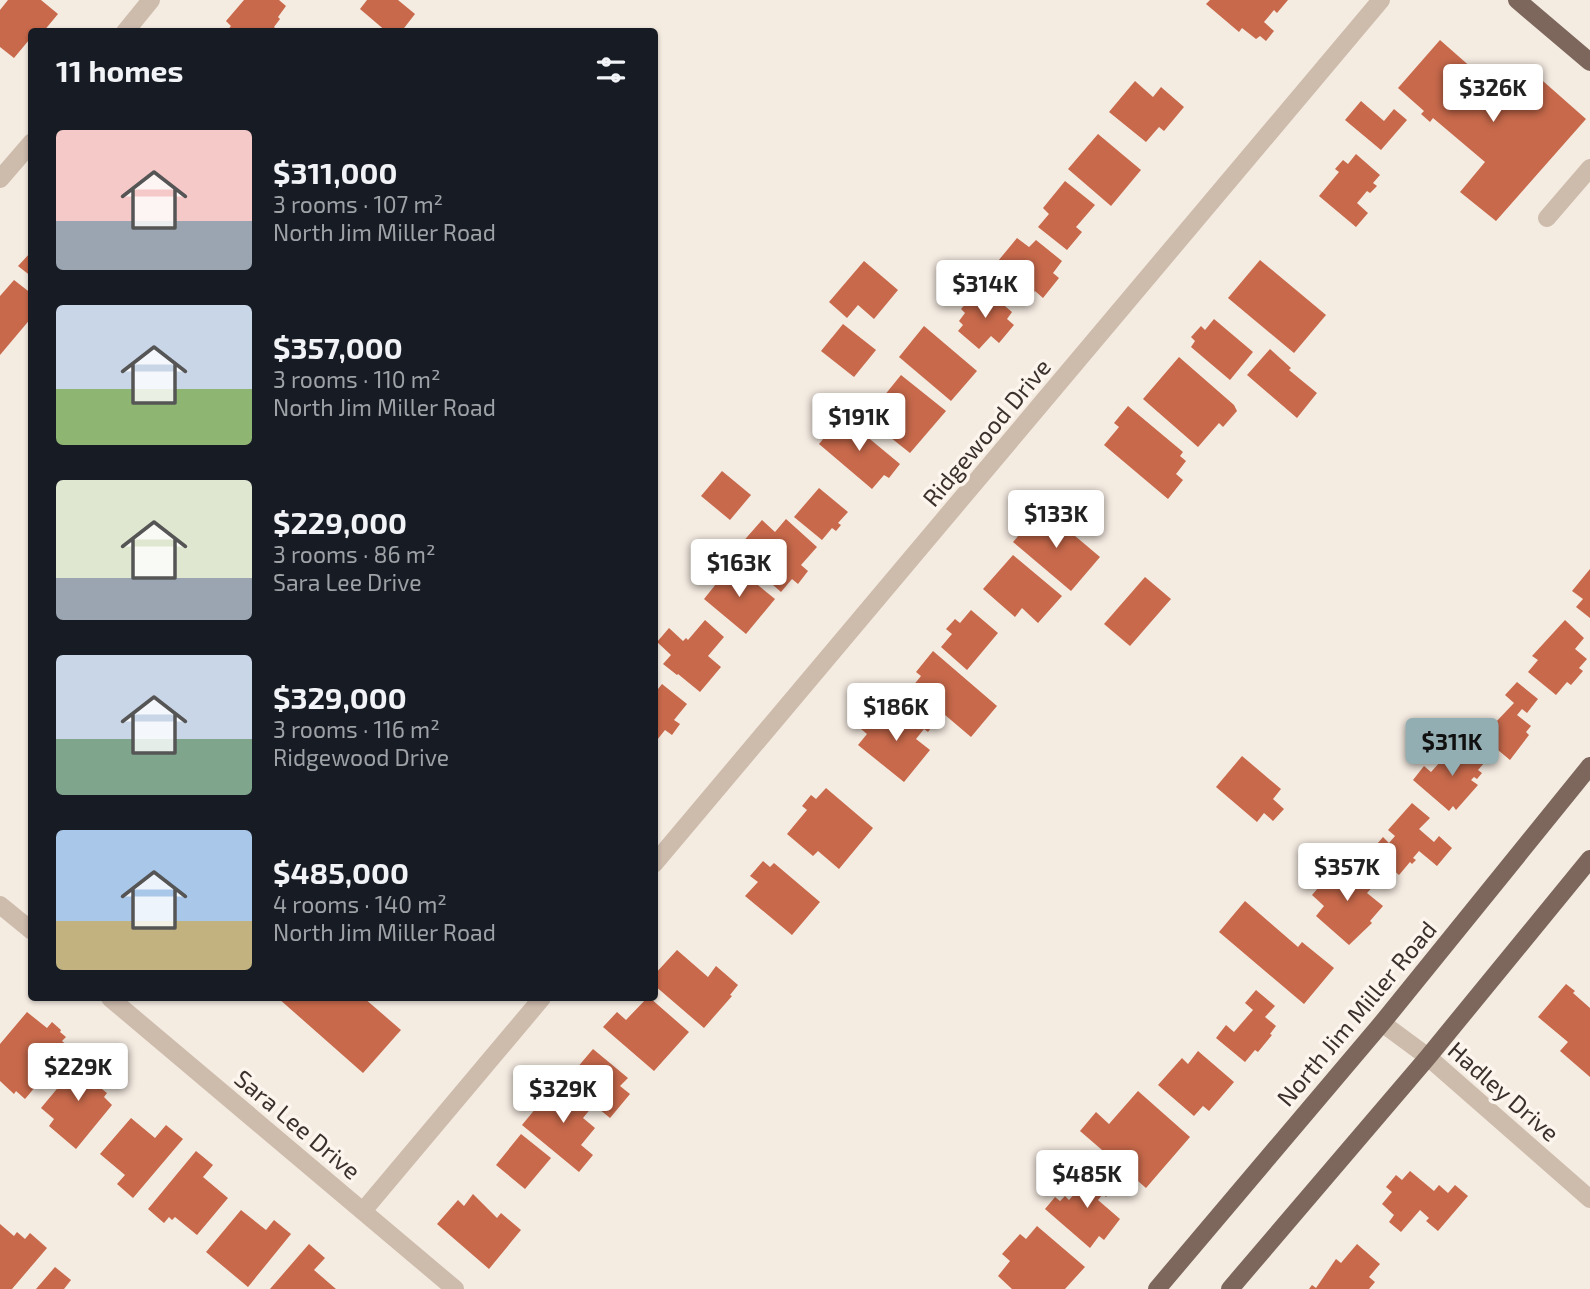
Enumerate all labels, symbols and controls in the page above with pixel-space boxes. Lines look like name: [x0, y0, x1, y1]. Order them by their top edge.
icon: filters: [592, 51, 630, 89]
text: 11 homes: [56, 52, 183, 88]
pin: $326K: [1444, 64, 1542, 124]
text: $326K: [1459, 73, 1527, 101]
text: $311,000: [273, 154, 397, 190]
icon: home: [112, 158, 196, 242]
text: 3 rooms · 107 m²: [273, 190, 443, 218]
text: North Jim Miller Road: [273, 218, 496, 246]
pin: $314K: [936, 260, 1034, 320]
text: $314K: [952, 269, 1018, 297]
text: $357,000: [273, 329, 403, 365]
icon: home: [112, 333, 196, 417]
street label: Ridgewood Drive: [916, 352, 1056, 512]
text: 3 rooms · 110 m²: [273, 365, 440, 393]
text: North Jim Miller Road: [273, 393, 496, 421]
pin: $191K: [810, 393, 908, 453]
text: $191K: [828, 402, 890, 430]
pin: $133K: [1007, 490, 1105, 550]
text: $133K: [1024, 499, 1088, 527]
text: $229,000: [273, 504, 407, 540]
icon: home: [112, 508, 196, 592]
text: 3 rooms · 86 m²: [273, 540, 435, 568]
pin: $163K: [690, 540, 788, 599]
text: $163K: [707, 548, 771, 576]
text: Sara Lee Drive: [273, 568, 422, 596]
text: $329,000: [273, 679, 407, 715]
icon: home: [112, 683, 196, 767]
pin: $186K: [847, 684, 945, 743]
text: $186K: [863, 692, 929, 720]
text: 3 rooms · 116 m²: [273, 715, 440, 743]
pin: $311K: [1403, 718, 1501, 778]
text: $311K: [1422, 727, 1482, 755]
text: Ridgewood Drive: [273, 743, 449, 771]
pin: $357K: [1298, 844, 1396, 903]
text: $357K: [1314, 852, 1380, 880]
text: $485,000: [273, 854, 409, 890]
icon: home: [112, 858, 196, 942]
text: 4 rooms · 140 m²: [273, 890, 447, 918]
street label: North Jim Miller Road: [1270, 915, 1442, 1111]
text: North Jim Miller Road: [273, 918, 496, 946]
street label: Hadley Drive: [1443, 1035, 1565, 1147]
pin: $229K: [29, 1044, 127, 1103]
text: $229K: [44, 1052, 112, 1080]
street label: Sara Lee Drive: [229, 1063, 367, 1185]
pin: $329K: [514, 1066, 612, 1125]
text: $329K: [529, 1074, 597, 1102]
pin: $485K: [1038, 1150, 1136, 1210]
text: $485K: [1052, 1159, 1122, 1187]

